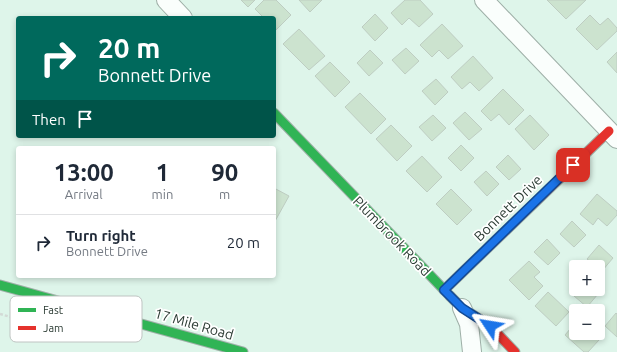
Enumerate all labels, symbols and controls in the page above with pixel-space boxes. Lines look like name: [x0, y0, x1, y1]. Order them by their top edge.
icon: right: [32, 32, 84, 84]
text: 20 m: [98, 32, 160, 63]
text: Bonnett Drive: [98, 65, 211, 85]
icon: arrive: [74, 108, 96, 130]
text: Then: [32, 111, 66, 128]
pin: [556, 148, 590, 182]
icon: arrive: [562, 154, 584, 176]
text: 13:00: [54, 159, 114, 186]
text: 1: [156, 159, 169, 186]
text: 90: [211, 159, 238, 186]
street label: Bonnett Drive: [471, 172, 545, 244]
text: Arrival: [65, 187, 103, 201]
text: min: [152, 187, 173, 201]
text: m: [219, 187, 230, 201]
street label: Plumbrook Road: [350, 193, 434, 279]
text: Turn right: [66, 227, 136, 244]
icon: right: [32, 232, 54, 254]
text: 20 m: [227, 234, 260, 251]
text: Bonnett Drive: [66, 244, 148, 258]
map controls: [569, 260, 605, 340]
button: +: [569, 260, 605, 296]
legend: [10, 296, 142, 342]
text: Fast: [43, 304, 64, 316]
button: −: [569, 304, 605, 340]
street label: 17 Mile Road: [153, 305, 235, 343]
position arrow: [469, 305, 511, 347]
text: Jam: [43, 322, 64, 334]

